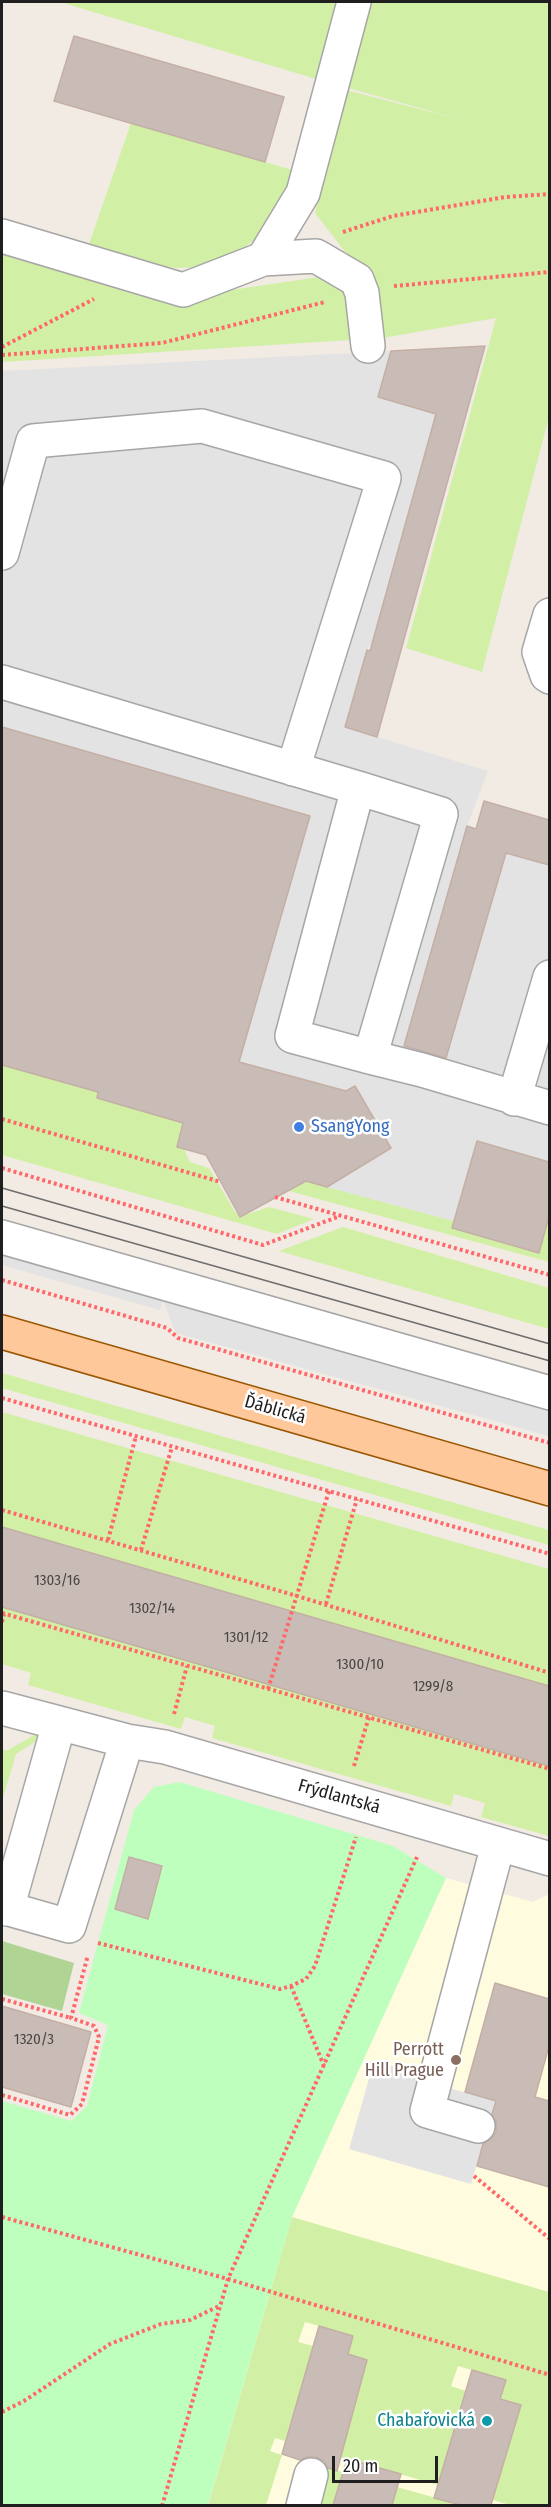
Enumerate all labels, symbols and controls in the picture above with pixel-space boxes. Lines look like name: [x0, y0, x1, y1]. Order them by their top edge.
place label: SsangYong: [311, 1116, 390, 1138]
marker: SsangYong: [292, 1120, 306, 1134]
street label: Ďáblická: [242, 1391, 308, 1429]
house number: 1303/16: [34, 1572, 80, 1590]
house number: 1302/14: [129, 1600, 175, 1618]
house number: 1301/12: [224, 1629, 268, 1647]
house number: 1300/10: [336, 1656, 384, 1674]
house number: 1299/8: [413, 1678, 453, 1696]
street label: Frýdlantská: [295, 1775, 383, 1819]
house number: 1320/3: [14, 2031, 54, 2049]
place label: Perrott Hill Prague: [365, 2039, 444, 2082]
marker: Perrott Hill Prague: [449, 2053, 463, 2067]
place label: Chabařovická: [377, 2410, 475, 2432]
marker: Chabařovická: [480, 2414, 494, 2428]
scale bar: [335, 2444, 442, 2482]
text: 20 m: [343, 2455, 378, 2477]

